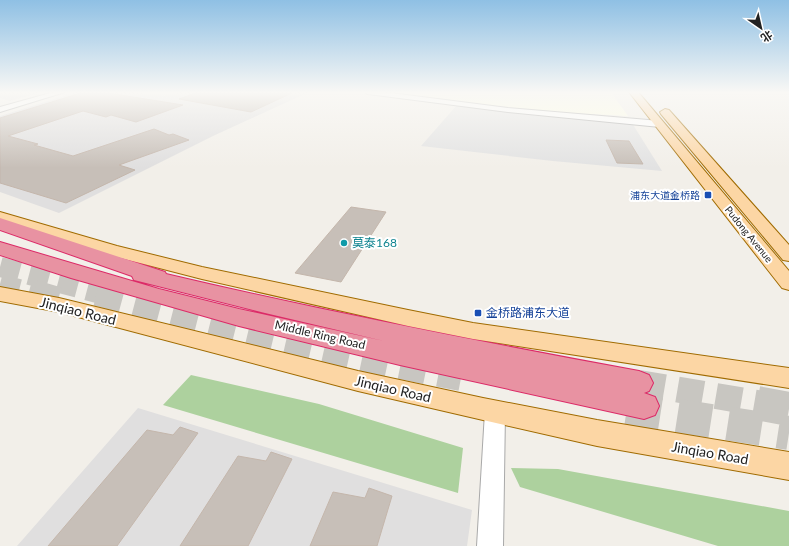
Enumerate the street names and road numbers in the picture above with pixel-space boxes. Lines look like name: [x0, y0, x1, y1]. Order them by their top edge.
street label: Pudong Avenue: [723, 203, 775, 265]
street label: Jinqiao Road: [38, 293, 118, 328]
street label: Middle Ring Road: [273, 317, 367, 352]
street label: Jinqiao Road: [353, 371, 433, 406]
street label: Jinqiao Road: [670, 437, 750, 468]

